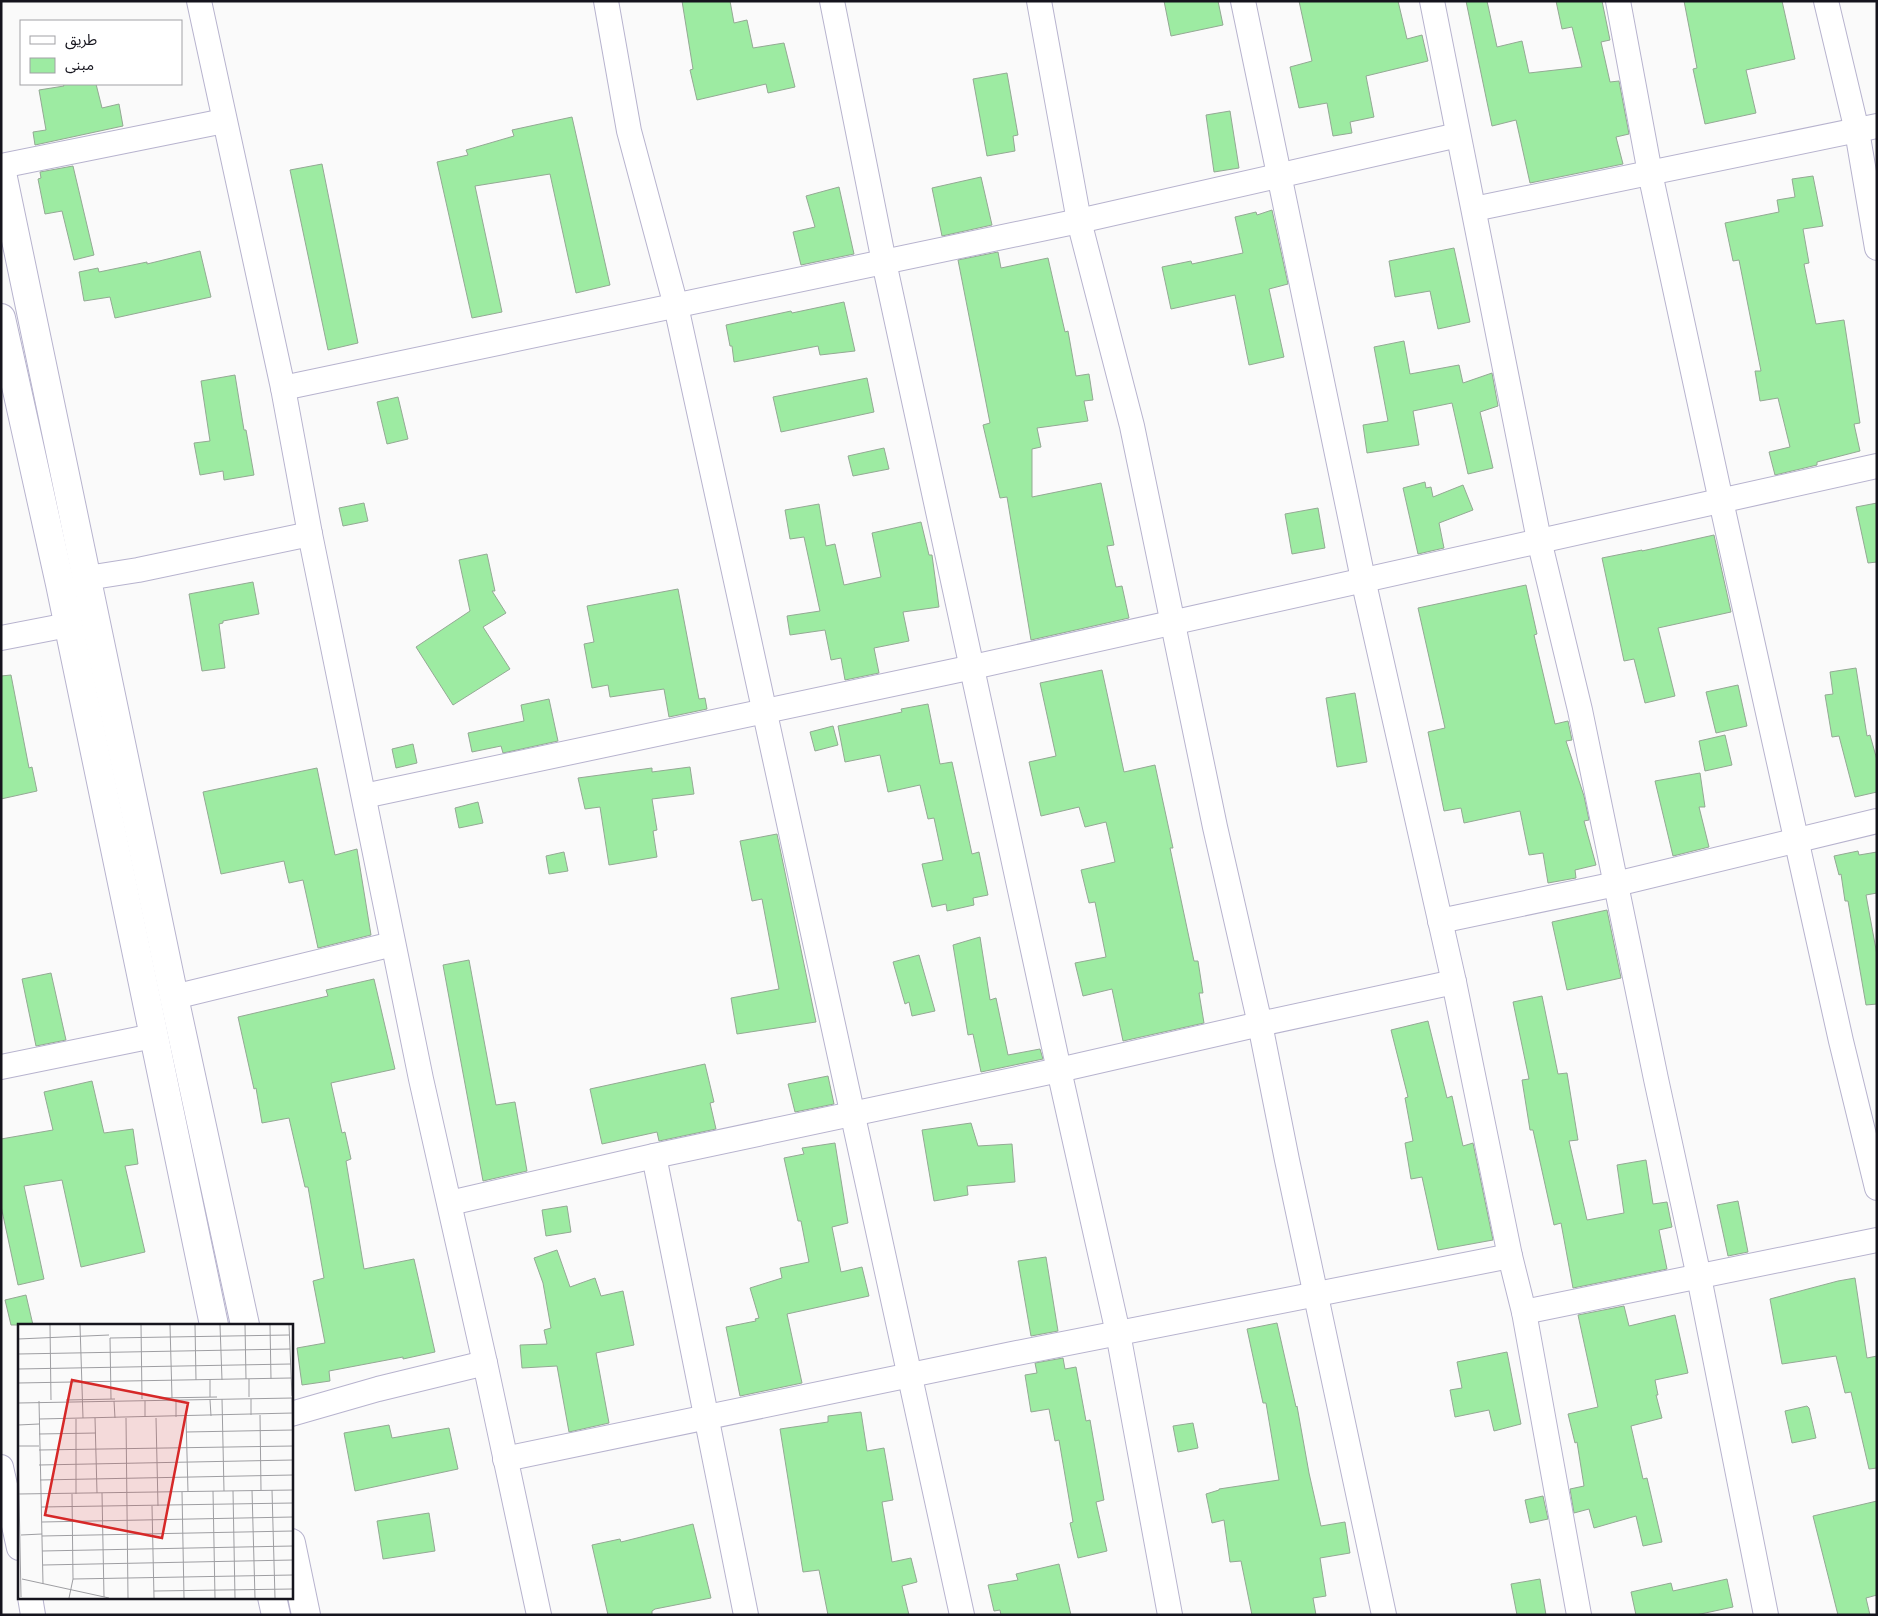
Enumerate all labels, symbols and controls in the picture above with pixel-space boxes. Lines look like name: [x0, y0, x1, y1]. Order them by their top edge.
legend: [20, 20, 182, 85]
text: طريق: [65, 31, 97, 50]
text: مبنى: [65, 56, 94, 74]
inset map: [18, 1324, 292, 1598]

